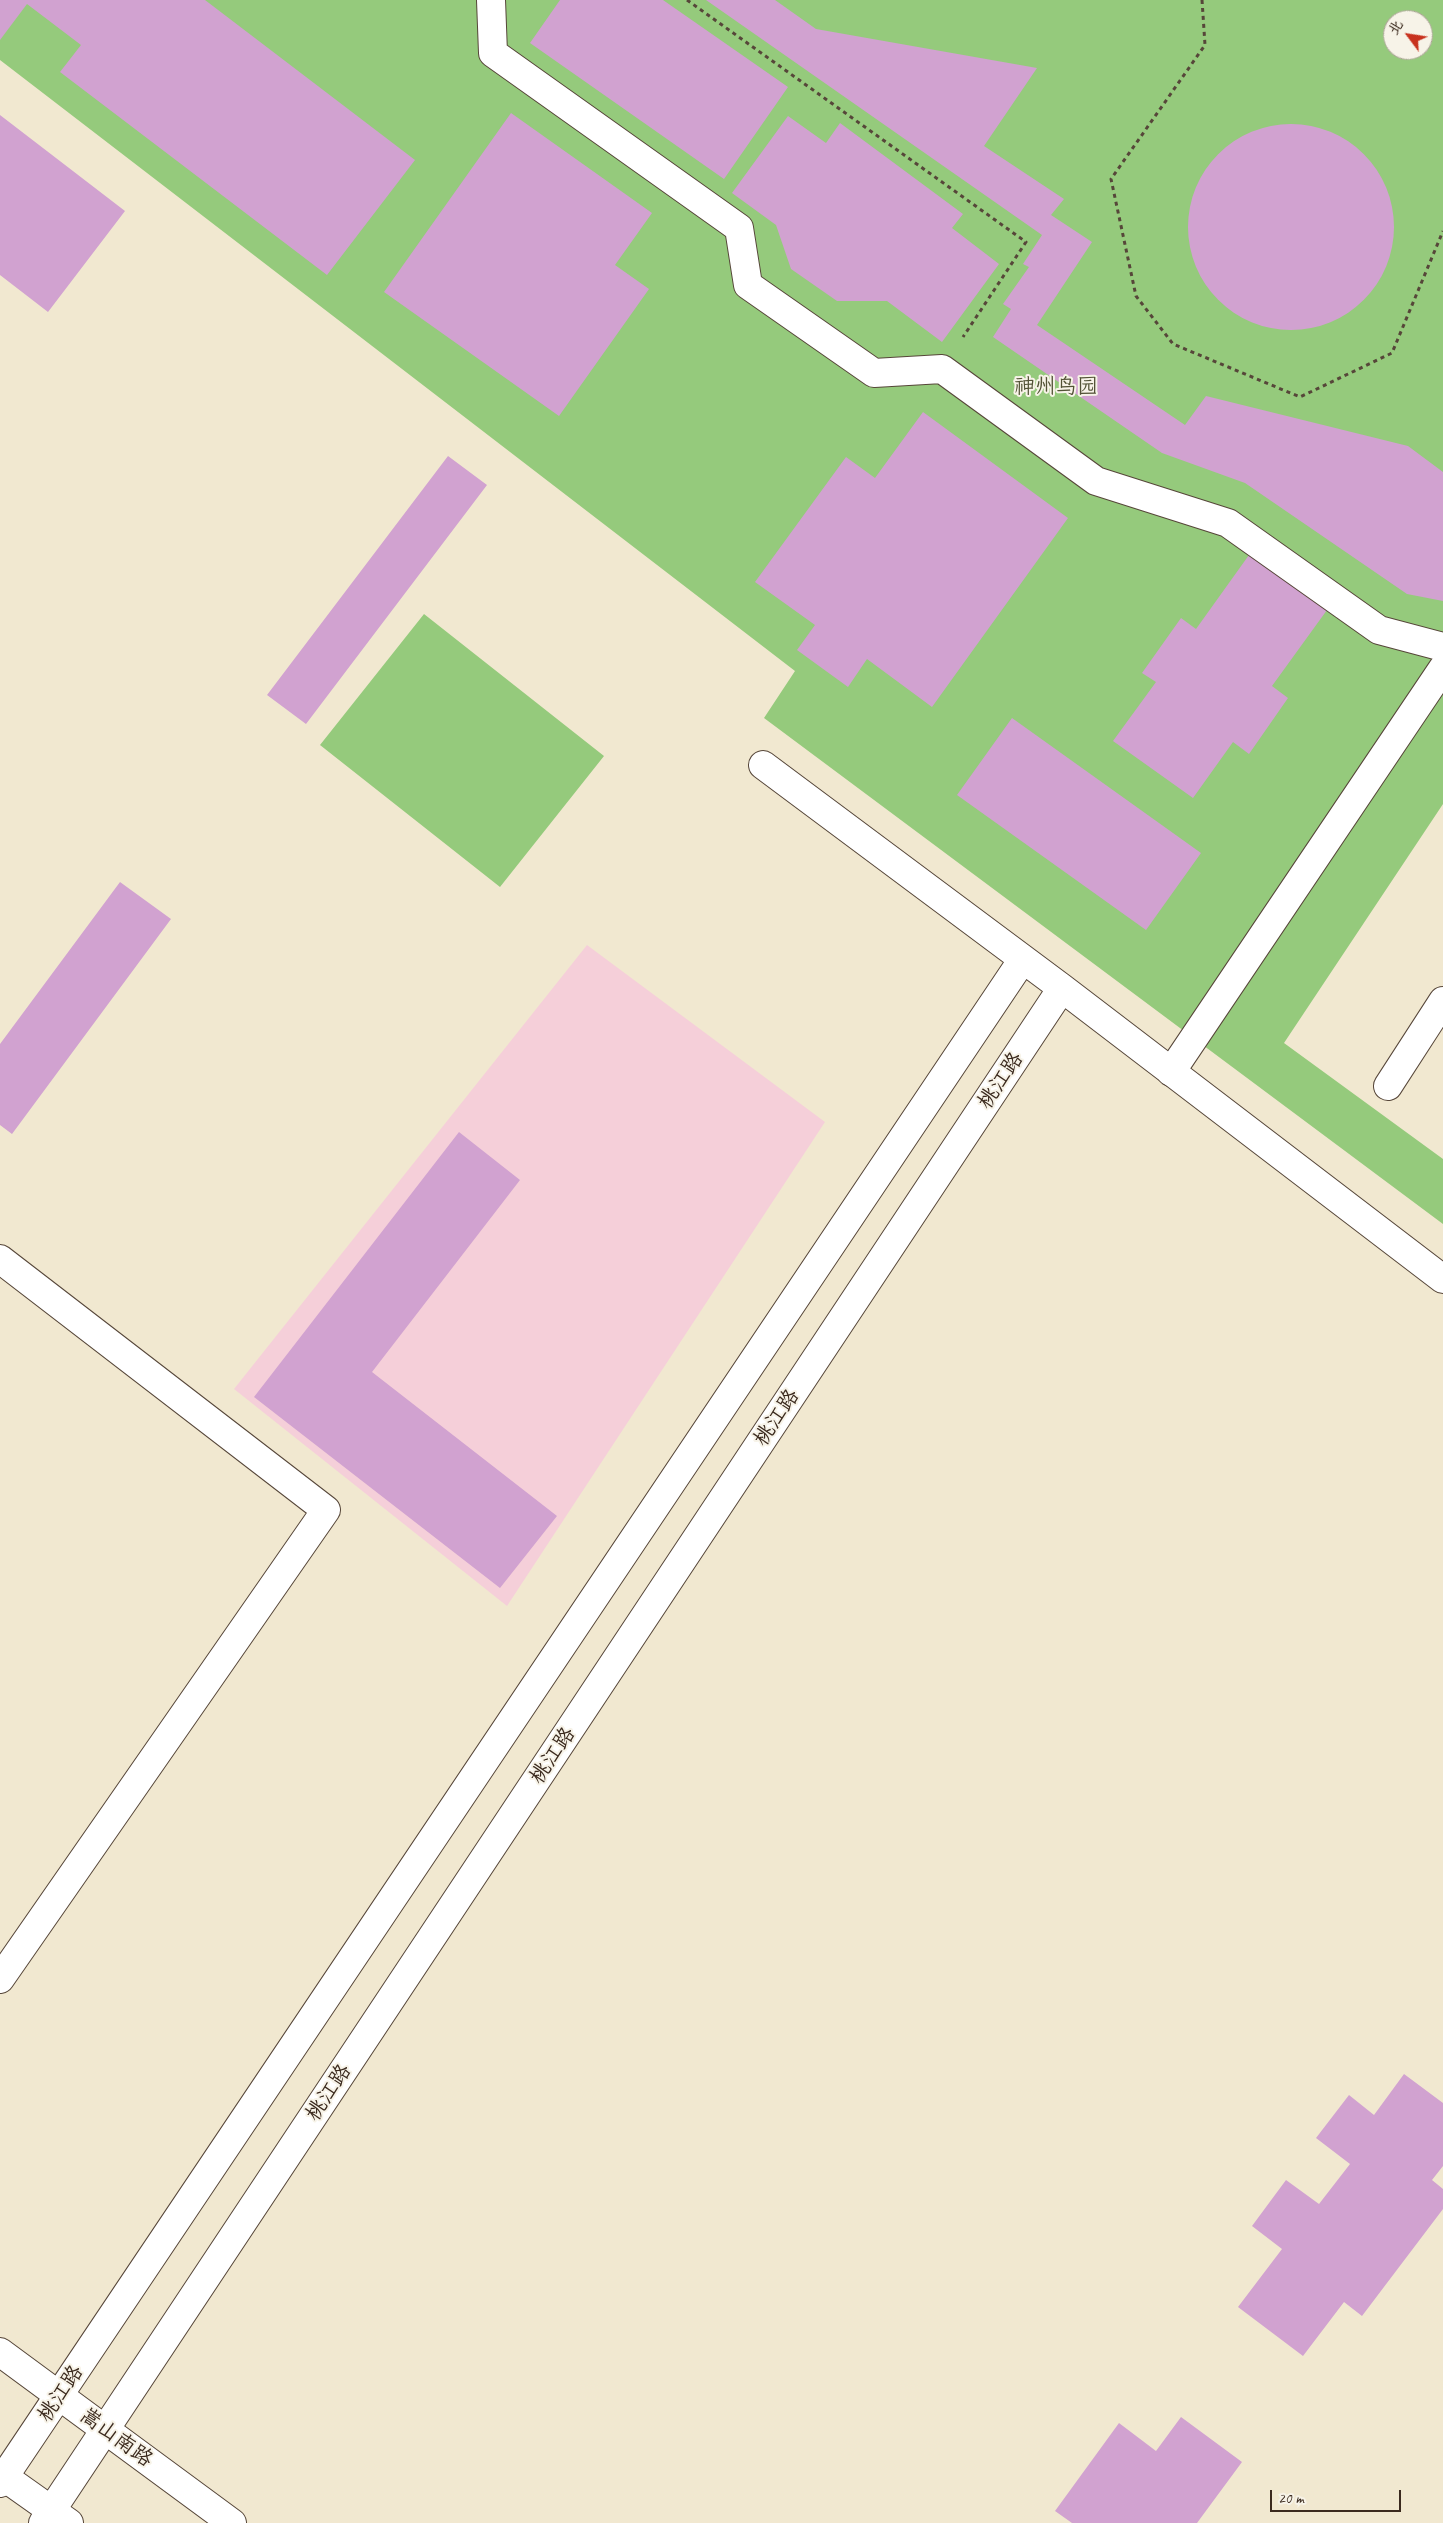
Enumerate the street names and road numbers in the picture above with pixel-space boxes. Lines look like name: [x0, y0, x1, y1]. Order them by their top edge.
street label: 桃江路: [973, 1048, 1029, 1114]
street label: 桃江路: [749, 1385, 805, 1451]
street label: 桃江路: [525, 1723, 581, 1789]
street label: 桃江路: [301, 2060, 357, 2126]
street label: 桃江路: [33, 2361, 89, 2427]
street label: 嵩山南路: [75, 2403, 157, 2473]

